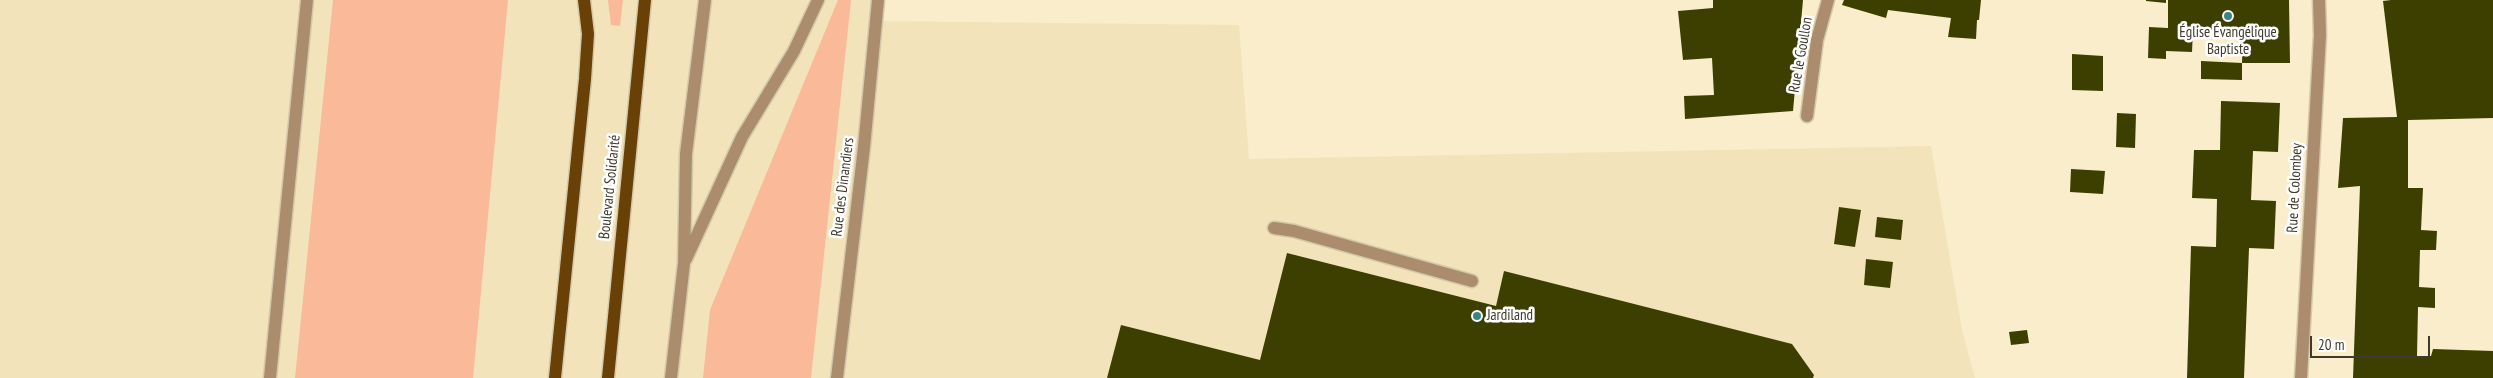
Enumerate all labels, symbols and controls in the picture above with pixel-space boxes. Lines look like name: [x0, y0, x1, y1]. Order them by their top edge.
marker: Église Évangélique Baptiste: [2222, 10, 2234, 22]
street label: Rue le Goullon: [1786, 16, 1816, 94]
place label: Église Évangélique Baptiste: [2179, 24, 2277, 59]
street label: Boulevard Solidarité: [596, 134, 624, 240]
street label: Rue des Dinandiers: [828, 137, 858, 237]
street label: Rue de Colombey: [2284, 143, 2306, 233]
place label: Jardiland: [1487, 307, 1533, 325]
marker: Jardiland: [1471, 310, 1483, 322]
scale bar: [2313, 326, 2433, 358]
text: 20 m: [2318, 335, 2344, 354]

